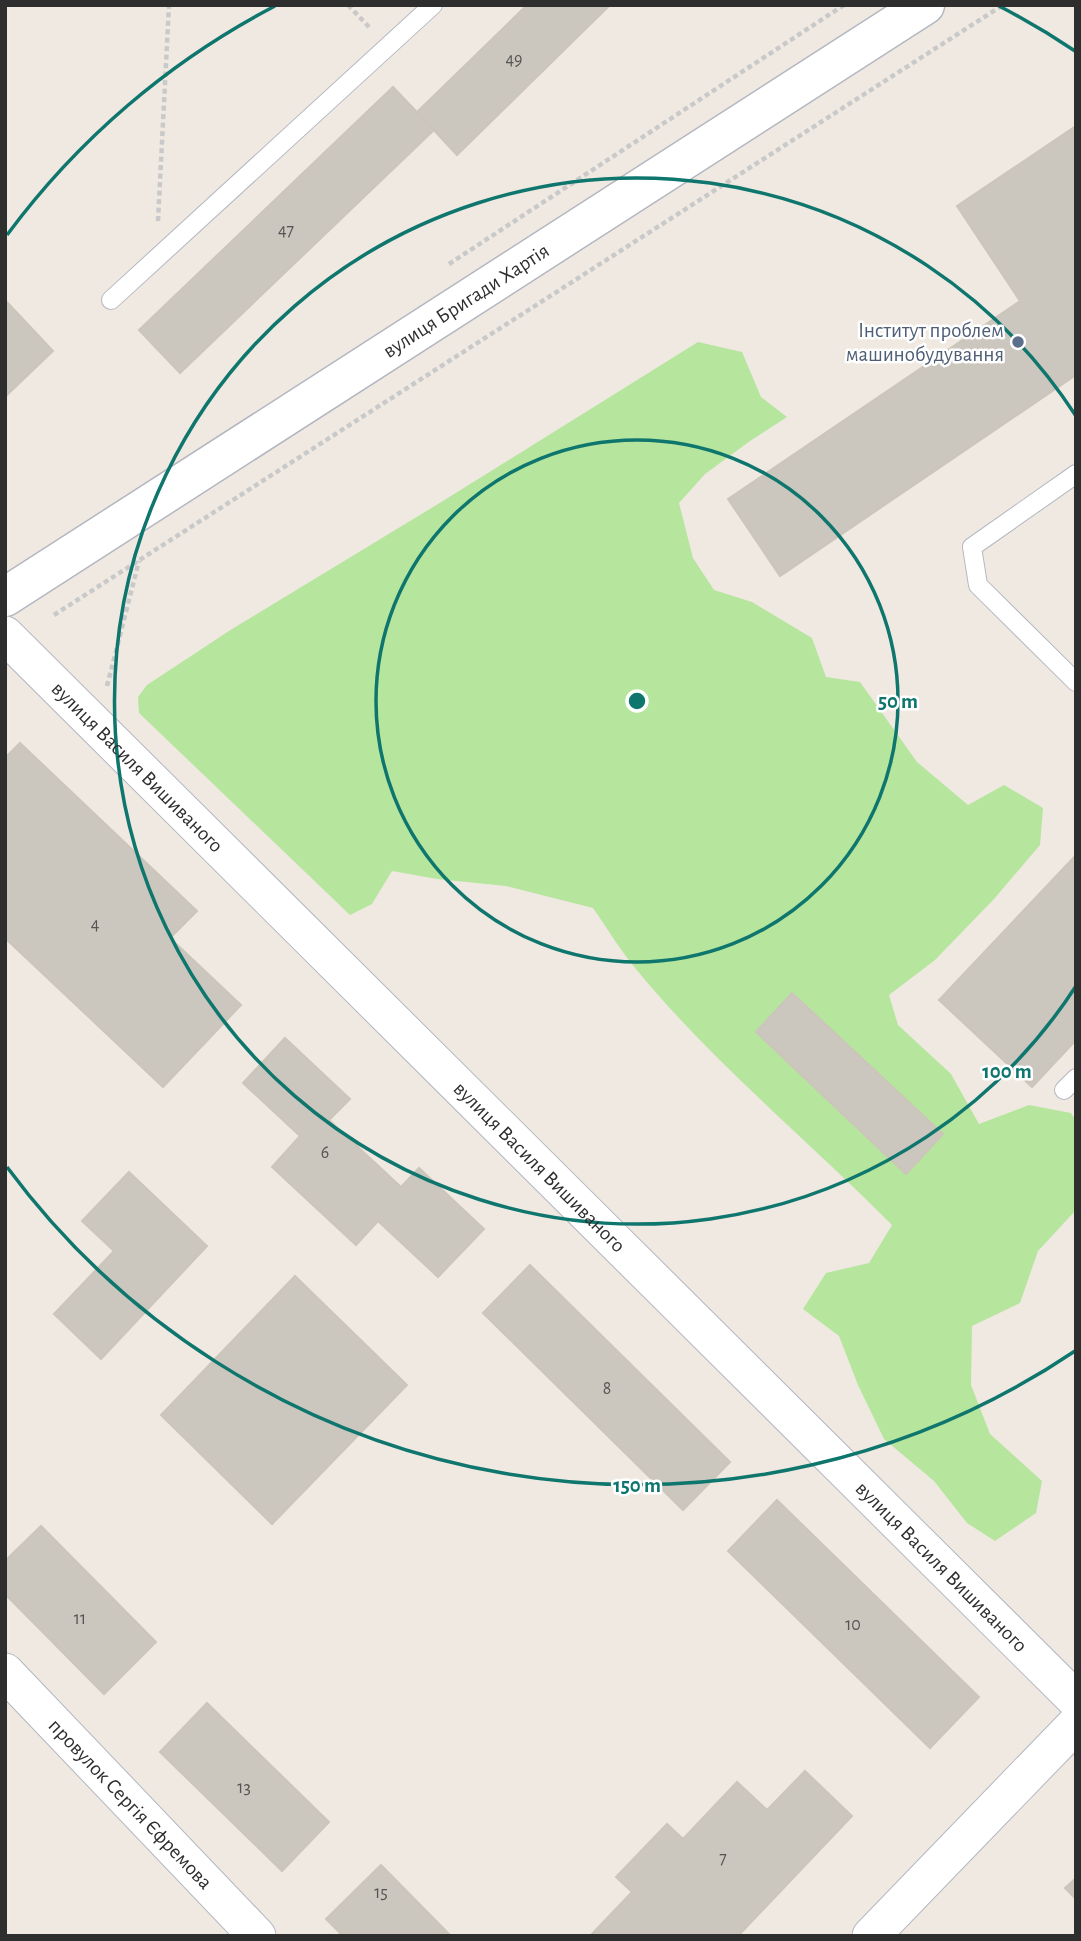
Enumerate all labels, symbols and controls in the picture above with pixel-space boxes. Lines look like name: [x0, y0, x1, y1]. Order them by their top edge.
house number: 49: [505, 51, 523, 69]
house number: 47: [278, 222, 294, 240]
street label: вулиця Бригади Хартія: [379, 240, 553, 362]
place label: Інститут проблем машинобудування: [846, 320, 1004, 365]
marker: Інститут проблем машинобудування: [1010, 334, 1026, 350]
street label: вулиця Василя Вишиваного: [47, 678, 227, 857]
centre of rings: [625, 689, 649, 713]
text: 50 m: [878, 691, 918, 712]
house number: 4: [91, 916, 100, 934]
text: 100 m: [982, 1061, 1032, 1082]
street label: вулиця Василя Вишиваного: [449, 1078, 629, 1256]
house number: 6: [321, 1144, 329, 1162]
house number: 8: [603, 1380, 611, 1398]
text: 150 m: [613, 1475, 661, 1496]
street label: вулиця Василя Вишиваного: [852, 1477, 1031, 1656]
house number: 11: [74, 1610, 86, 1628]
house number: 10: [845, 1616, 861, 1634]
street label: провулок Сергія Єфремова: [44, 1715, 216, 1894]
house number: 13: [237, 1779, 251, 1797]
house number: 7: [719, 1850, 727, 1868]
house number: 15: [374, 1884, 388, 1902]

